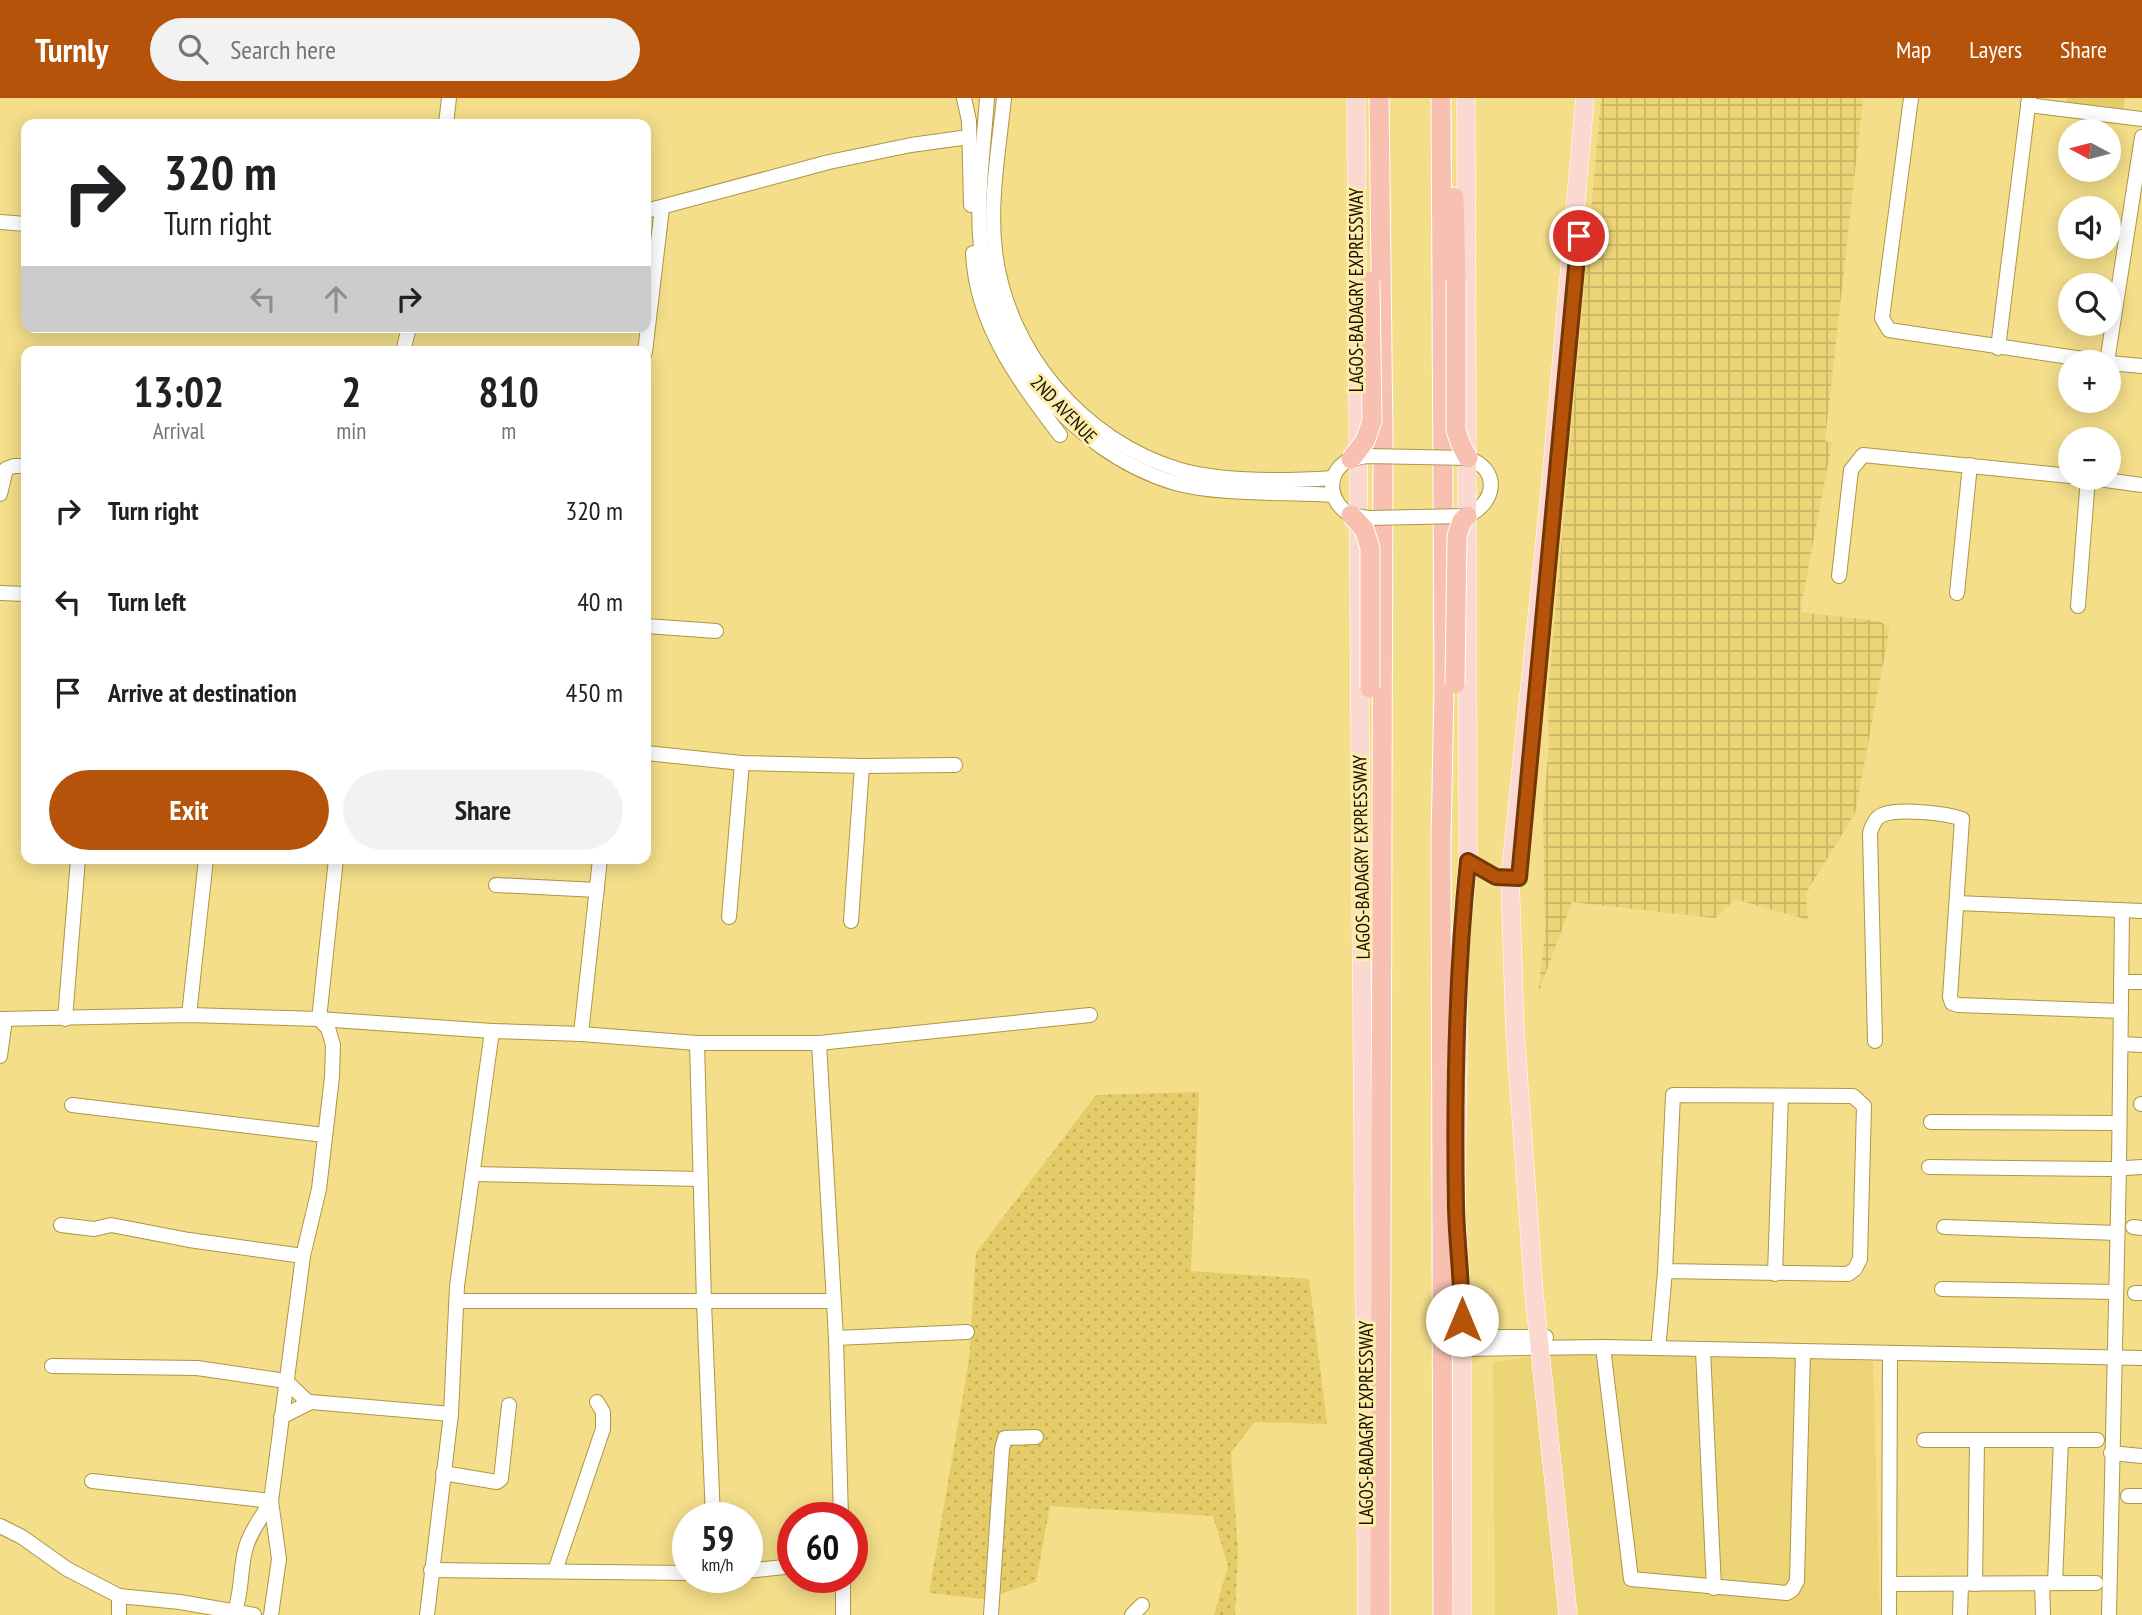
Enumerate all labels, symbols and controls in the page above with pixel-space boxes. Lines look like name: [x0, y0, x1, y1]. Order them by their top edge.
search box: [150, 18, 640, 81]
text: Turnly: [35, 28, 108, 71]
icon: search: [174, 30, 212, 68]
text: Search here: [230, 33, 336, 66]
text: Map: [1896, 34, 1931, 65]
text: Layers: [1969, 34, 2022, 65]
text: Share: [2060, 34, 2107, 65]
north arrow: [2058, 119, 2121, 182]
map controls: [2058, 119, 2121, 490]
text: 320 m: [164, 140, 277, 204]
icon: right: [49, 147, 140, 238]
street label: LAGOS-BADAGRY EXPRESSWAY: [1344, 187, 1368, 392]
button: sound: [2058, 196, 2121, 259]
text: Turn right: [164, 202, 272, 244]
pin: [1549, 206, 1609, 266]
icon: arrive: [1560, 217, 1598, 255]
button: search: [2058, 273, 2121, 336]
icon: left: [244, 280, 282, 318]
icon: ahead: [317, 280, 355, 318]
icon: right: [390, 280, 428, 318]
button: +: [2058, 350, 2121, 413]
text: 13:02: [133, 364, 224, 419]
text: 2: [341, 364, 361, 419]
text: 810: [479, 364, 539, 419]
street label: 2ND AVENUE: [1026, 370, 1102, 448]
text: Arrival: [153, 416, 205, 445]
text: min: [336, 416, 366, 445]
text: m: [501, 416, 516, 445]
button: −: [2058, 427, 2121, 490]
icon: right: [49, 492, 87, 530]
text: Turn right: [108, 494, 199, 527]
text: 320 m: [565, 494, 623, 527]
icon: left: [49, 583, 87, 621]
text: Turn left: [108, 585, 186, 618]
text: 40 m: [577, 585, 623, 618]
icon: arrive: [49, 674, 87, 712]
text: Arrive at destination: [108, 676, 297, 709]
text: 450 m: [565, 676, 623, 709]
street label: LAGOS-BADAGRY EXPRESSWAY: [1347, 754, 1375, 960]
button: Exit: [49, 770, 329, 850]
button: Share: [343, 770, 623, 850]
position arrow: [1425, 1283, 1499, 1357]
street label: LAGOS-BADAGRY EXPRESSWAY: [1354, 1320, 1378, 1525]
speed limit sign: 60: [777, 1502, 868, 1593]
text: 59: [701, 1515, 734, 1561]
text: km/h: [702, 1553, 733, 1576]

